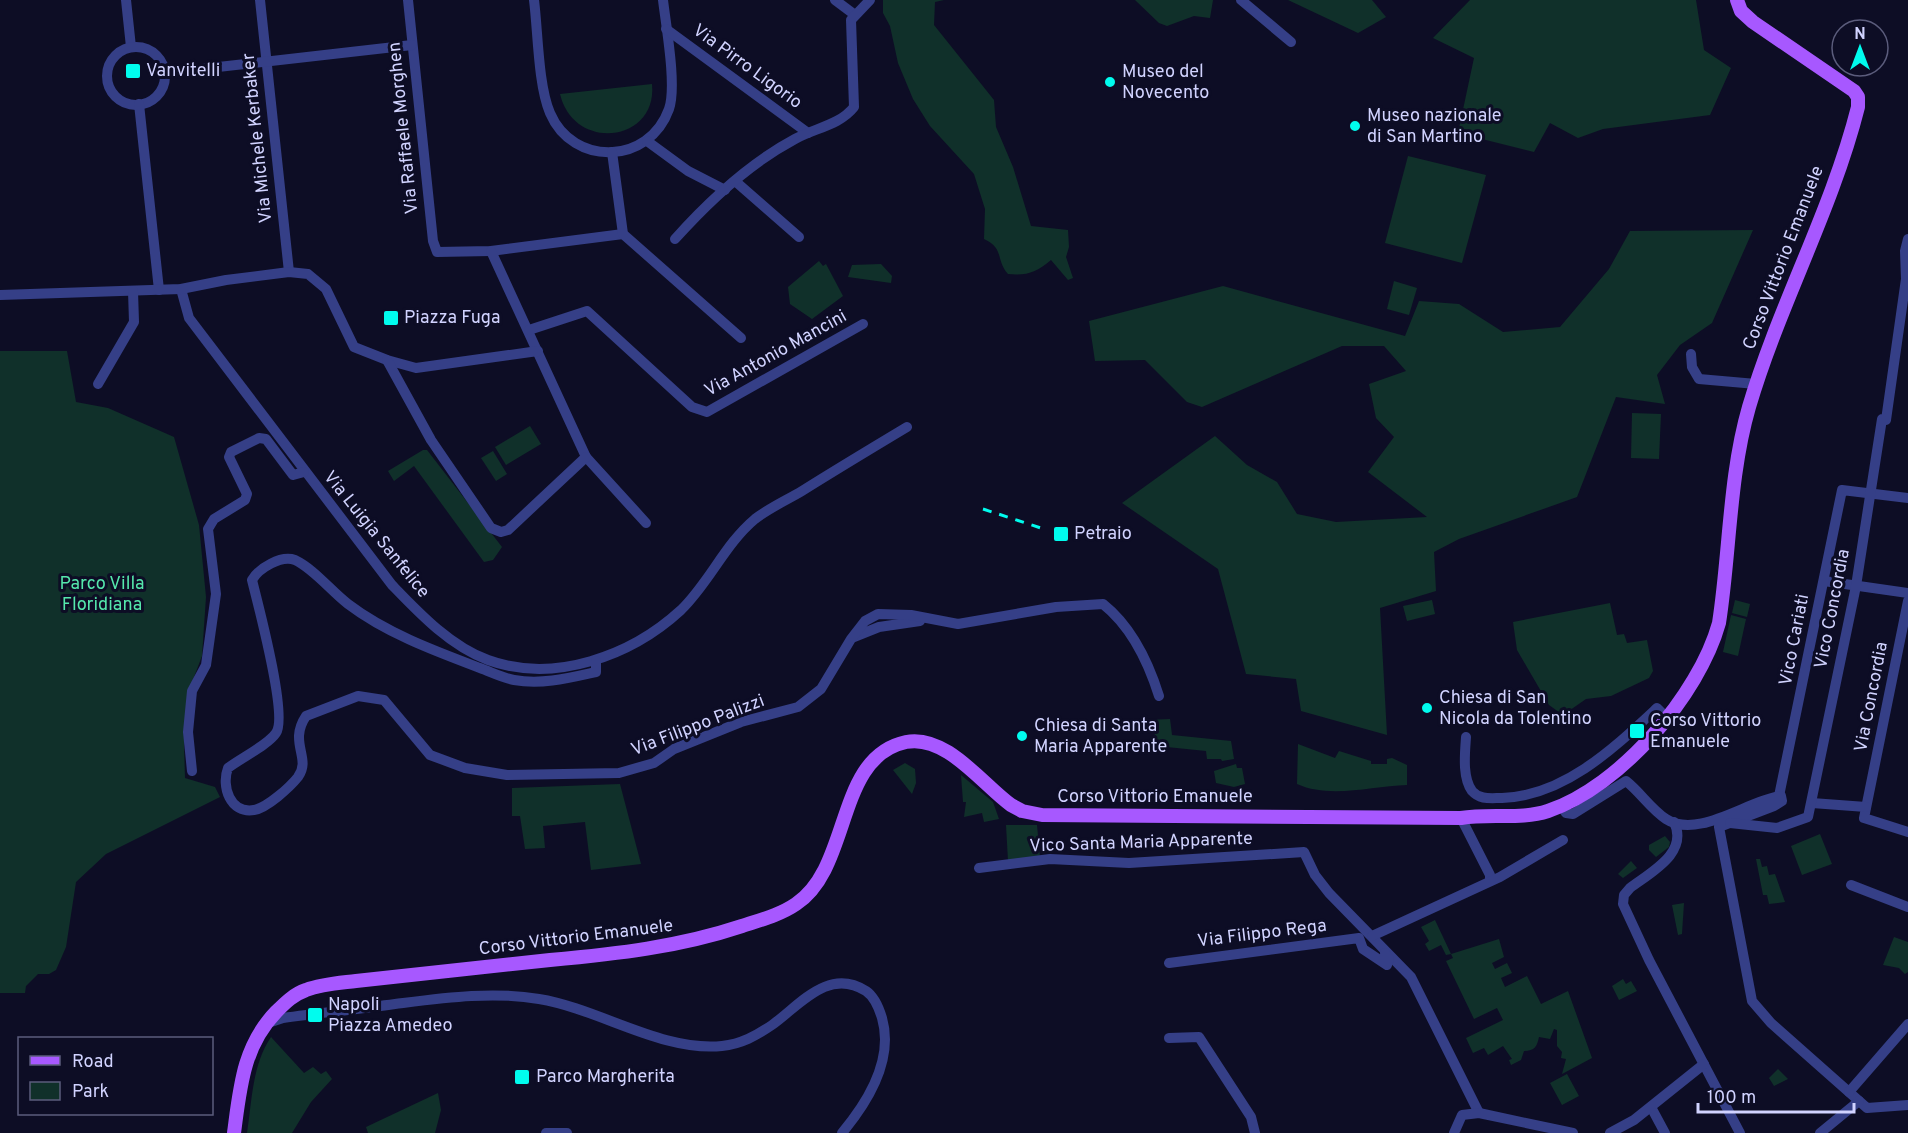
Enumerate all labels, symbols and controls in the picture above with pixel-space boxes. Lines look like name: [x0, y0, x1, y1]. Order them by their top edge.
north arrow: [1830, 18, 1890, 78]
street label: Via Pirro Ligorio: [688, 20, 806, 114]
text: N: [1854, 25, 1866, 45]
street label: Via Raffaele Morghen: [384, 41, 424, 215]
street label: Via Michele Kerbaker: [238, 52, 278, 224]
place label: Vanvitelli: [146, 60, 220, 83]
place label: Museo del Novecento: [1122, 61, 1209, 105]
marker: Vanvitelli: [124, 62, 142, 80]
marker: Museo del Novecento: [1103, 75, 1117, 89]
place label: Museo nazionale di San Martino: [1367, 105, 1502, 149]
marker: Museo nazionale di San Martino: [1348, 119, 1362, 133]
street label: Corso Vittorio Emanuele: [1738, 163, 1830, 353]
street label: Via Antonio Mancini: [701, 305, 851, 403]
place label: Piazza Fuga: [404, 307, 501, 330]
marker: Piazza Fuga: [382, 309, 400, 327]
street label: Via Luigia Sanfelice: [318, 467, 434, 603]
place label: Petraio: [1074, 523, 1132, 546]
marker: Petraio: [1052, 525, 1070, 543]
street label: Vico Concordia: [1810, 547, 1856, 671]
park label: Parco Villa Floridiana: [59, 573, 145, 617]
street label: Vico Cariati: [1775, 592, 1815, 688]
street label: Via Concordia: [1850, 640, 1894, 754]
place label: Chiesa di San Nicola da Tolentino: [1439, 687, 1592, 731]
street label: Via Filippo Palizzi: [628, 690, 768, 762]
marker: Chiesa di San Nicola da Tolentino: [1420, 701, 1434, 715]
place label: Corso Vittorio Emanuele: [1650, 710, 1761, 754]
place label: Chiesa di Santa Maria Apparente: [1034, 715, 1167, 759]
marker: Corso Vittorio Emanuele: [1628, 722, 1646, 740]
marker: Chiesa di Santa Maria Apparente: [1015, 729, 1029, 743]
street label: Corso Vittorio Emanuele: [1057, 786, 1253, 809]
street label: Vico Santa Maria Apparente: [1029, 828, 1253, 858]
street label: Corso Vittorio Emanuele: [478, 915, 674, 961]
street label: Via Filippo Rega: [1196, 915, 1328, 953]
place label: Napoli Piazza Amedeo: [328, 994, 452, 1038]
marker: Napoli Piazza Amedeo: [306, 1006, 324, 1024]
legend: [18, 1037, 213, 1115]
text: Road: [72, 1051, 114, 1074]
place label: Parco Margherita: [536, 1066, 675, 1089]
marker: Parco Margherita: [513, 1068, 531, 1086]
scale bar: [1698, 1076, 1854, 1114]
text: Park: [72, 1081, 109, 1104]
text: 100 m: [1707, 1087, 1756, 1110]

